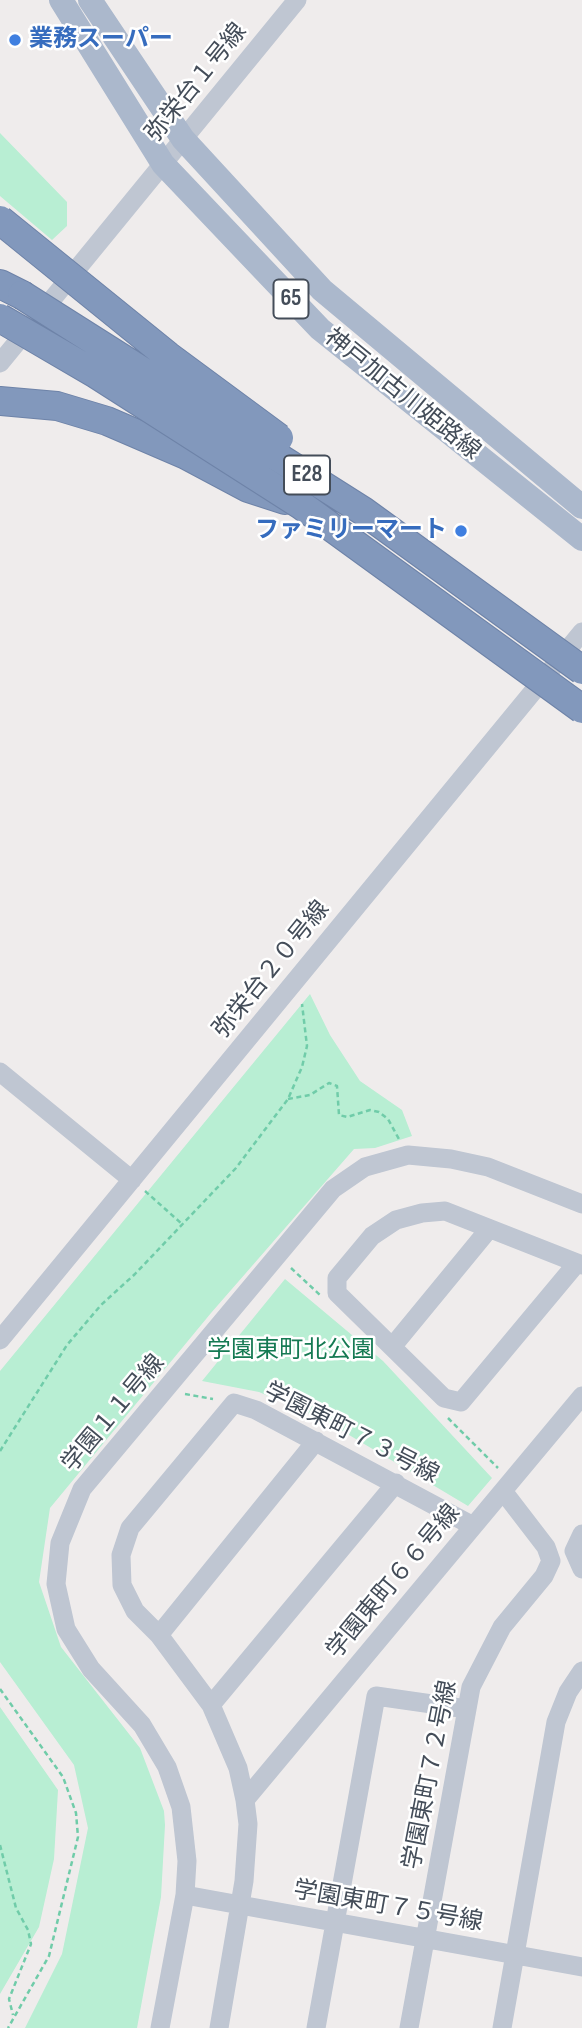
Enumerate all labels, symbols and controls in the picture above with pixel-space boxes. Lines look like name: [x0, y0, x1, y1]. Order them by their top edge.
street label: 弥栄台１号線: [140, 18, 254, 148]
place label: 業務スーパー: [29, 26, 173, 54]
marker: 業務スーパー: [7, 32, 23, 48]
road number: 65: [274, 280, 308, 318]
street label: 神戸加古川姫路線: [318, 323, 486, 467]
road number: E28: [284, 456, 330, 495]
place label: ファミリーマート: [255, 517, 447, 545]
marker: ファミリーマート: [453, 523, 469, 539]
street label: 弥栄台２０号線: [208, 896, 336, 1044]
park label: 学園東町北公園: [207, 1337, 375, 1365]
street label: 学園１１号線: [57, 1350, 171, 1478]
street label: 学園東町７３号線: [259, 1378, 443, 1490]
street label: 学園東町６６号線: [321, 1499, 467, 1665]
street label: 学園東町７２号線: [399, 1678, 463, 1872]
street label: 学園東町７５号線: [291, 1876, 485, 1938]

